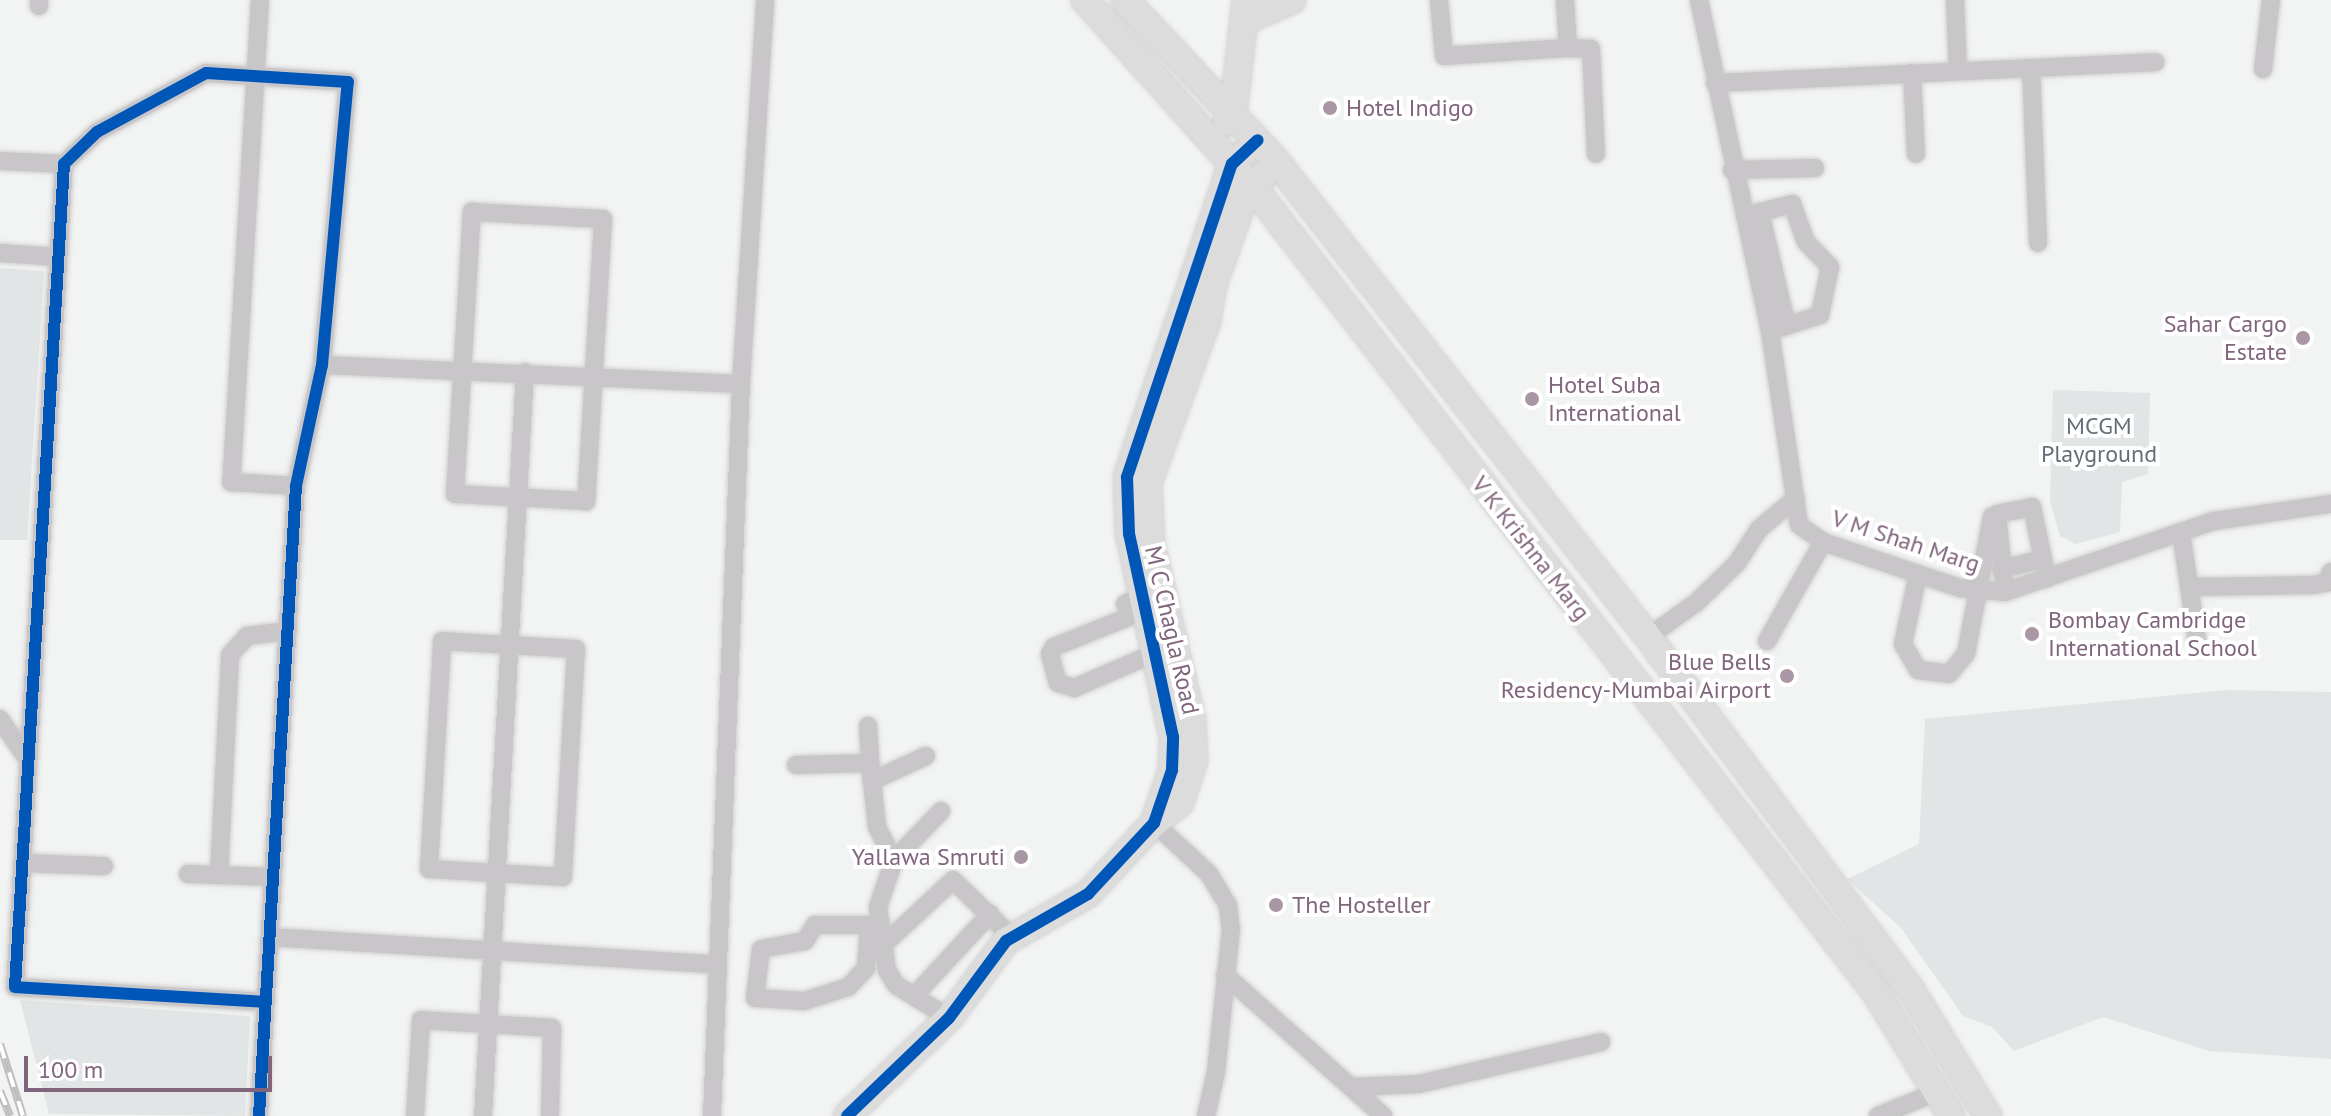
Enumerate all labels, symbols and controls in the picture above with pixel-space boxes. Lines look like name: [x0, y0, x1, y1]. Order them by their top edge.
place label: Hotel Indigo: [1346, 94, 1474, 122]
marker: Hotel Indigo: [1321, 99, 1339, 117]
place label: Sahar Cargo Estate: [2164, 310, 2287, 366]
marker: Sahar Cargo Estate: [2294, 329, 2312, 347]
place label: Hotel Suba International: [1548, 371, 1681, 427]
marker: Hotel Suba International: [1523, 390, 1541, 408]
park label: MCGM Playground: [2041, 412, 2157, 468]
street label: V K Krishna Marg: [1465, 470, 1597, 626]
street label: V M Shah Marg: [1828, 503, 1984, 579]
street label: M C Chagla Road: [1138, 542, 1206, 718]
place label: Bombay Cambridge International School: [2048, 606, 2257, 662]
marker: Bombay Cambridge International School: [2023, 625, 2041, 643]
place label: Blue Bells Residency-Mumbai Airport: [1500, 648, 1771, 704]
marker: Blue Bells Residency-Mumbai Airport: [1778, 667, 1796, 685]
place label: Yallawa Smruti: [852, 843, 1005, 871]
marker: Yallawa Smruti: [1012, 848, 1030, 866]
place label: The Hosteller: [1292, 891, 1431, 919]
marker: The Hosteller: [1267, 896, 1285, 914]
scale bar: [28, 1040, 276, 1090]
text: 100 m: [38, 1054, 103, 1085]

